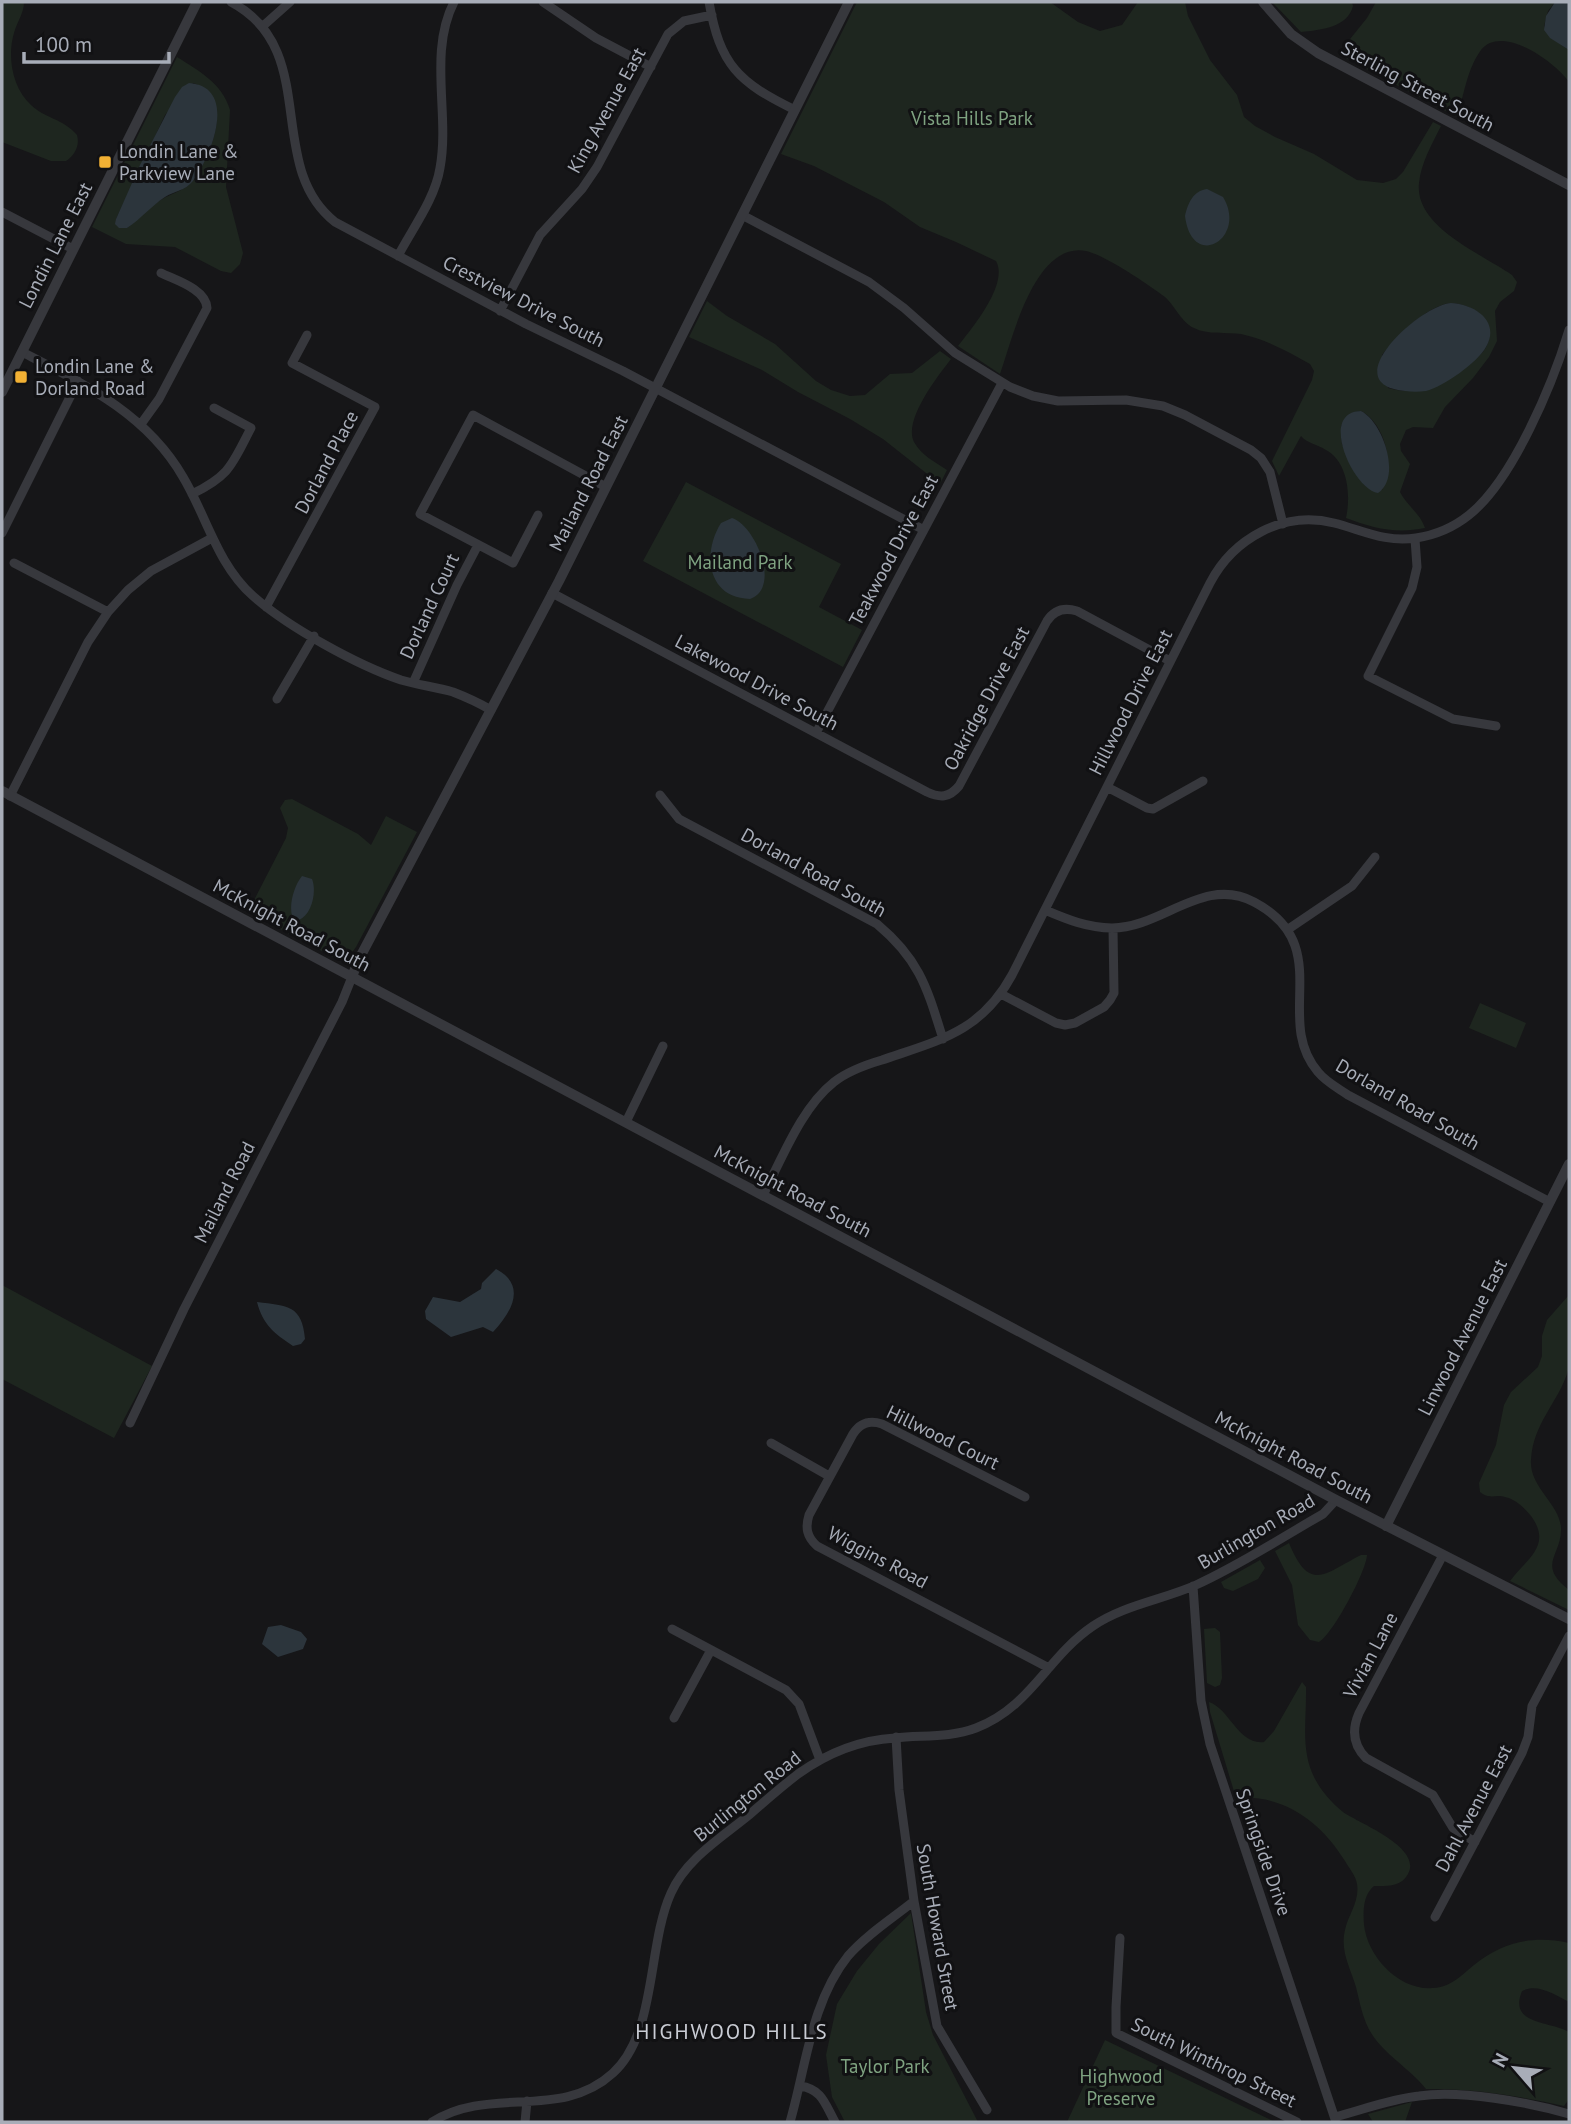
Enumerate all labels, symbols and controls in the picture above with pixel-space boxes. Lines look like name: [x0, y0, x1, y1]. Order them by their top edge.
scale bar: [24, 21, 170, 65]
text: 100 m: [35, 31, 92, 58]
street label: Sterling Street South: [1337, 36, 1499, 136]
street label: King Avenue East: [562, 42, 651, 177]
park label: Vista Hills Park: [910, 106, 1033, 130]
place label: Londin Lane & Parkview Lane: [119, 139, 239, 185]
marker: Londin Lane & Parkview Lane: [97, 154, 113, 170]
street label: Londin Lane East: [13, 178, 97, 312]
street label: Crestview Drive South: [439, 250, 609, 352]
place label: Londin Lane & Dorland Road: [35, 354, 155, 400]
marker: Londin Lane & Dorland Road: [13, 369, 29, 385]
street label: Dorland Place: [289, 406, 363, 518]
street label: Mailand Road East: [543, 410, 633, 555]
street label: Teakwood Drive East: [843, 470, 943, 630]
street label: Dorland Court: [394, 549, 464, 663]
park label: Mailand Park: [687, 550, 793, 574]
street label: Oakridge Drive East: [938, 621, 1034, 774]
street label: Hillwood Drive East: [1083, 625, 1177, 779]
street label: Lakewood Drive South: [671, 629, 843, 735]
street label: Dorland Road South: [737, 822, 891, 922]
street label: McKnight Road South: [209, 873, 375, 977]
street label: Dorland Road South: [1332, 1053, 1484, 1155]
street label: Mailand Road: [188, 1137, 260, 1247]
street label: McKnight Road South: [710, 1139, 876, 1243]
street label: Linwood Avenue East: [1412, 1254, 1512, 1419]
street label: Hillwood Court: [883, 1399, 1004, 1475]
street label: McKnight Road South: [1211, 1405, 1377, 1509]
street label: Burlington Road: [1193, 1488, 1319, 1574]
street label: Wiggins Road: [824, 1521, 932, 1593]
street label: Vivian Lane: [1337, 1608, 1403, 1703]
street label: Dahl Avenue East: [1429, 1740, 1517, 1876]
street label: Burlington Road: [688, 1745, 806, 1847]
street label: Springside Drive: [1231, 1785, 1297, 1919]
street label: South Howard Street: [912, 1842, 965, 2013]
street label: South Winthrop Street: [1128, 2012, 1301, 2113]
district label: HIGHWOOD HILLS: [635, 2018, 829, 2045]
north arrow: [1480, 2033, 1550, 2103]
text: N: [1486, 2049, 1514, 2071]
park label: Taylor Park: [840, 2054, 930, 2078]
park label: Highwood Preserve: [1080, 2064, 1162, 2110]

